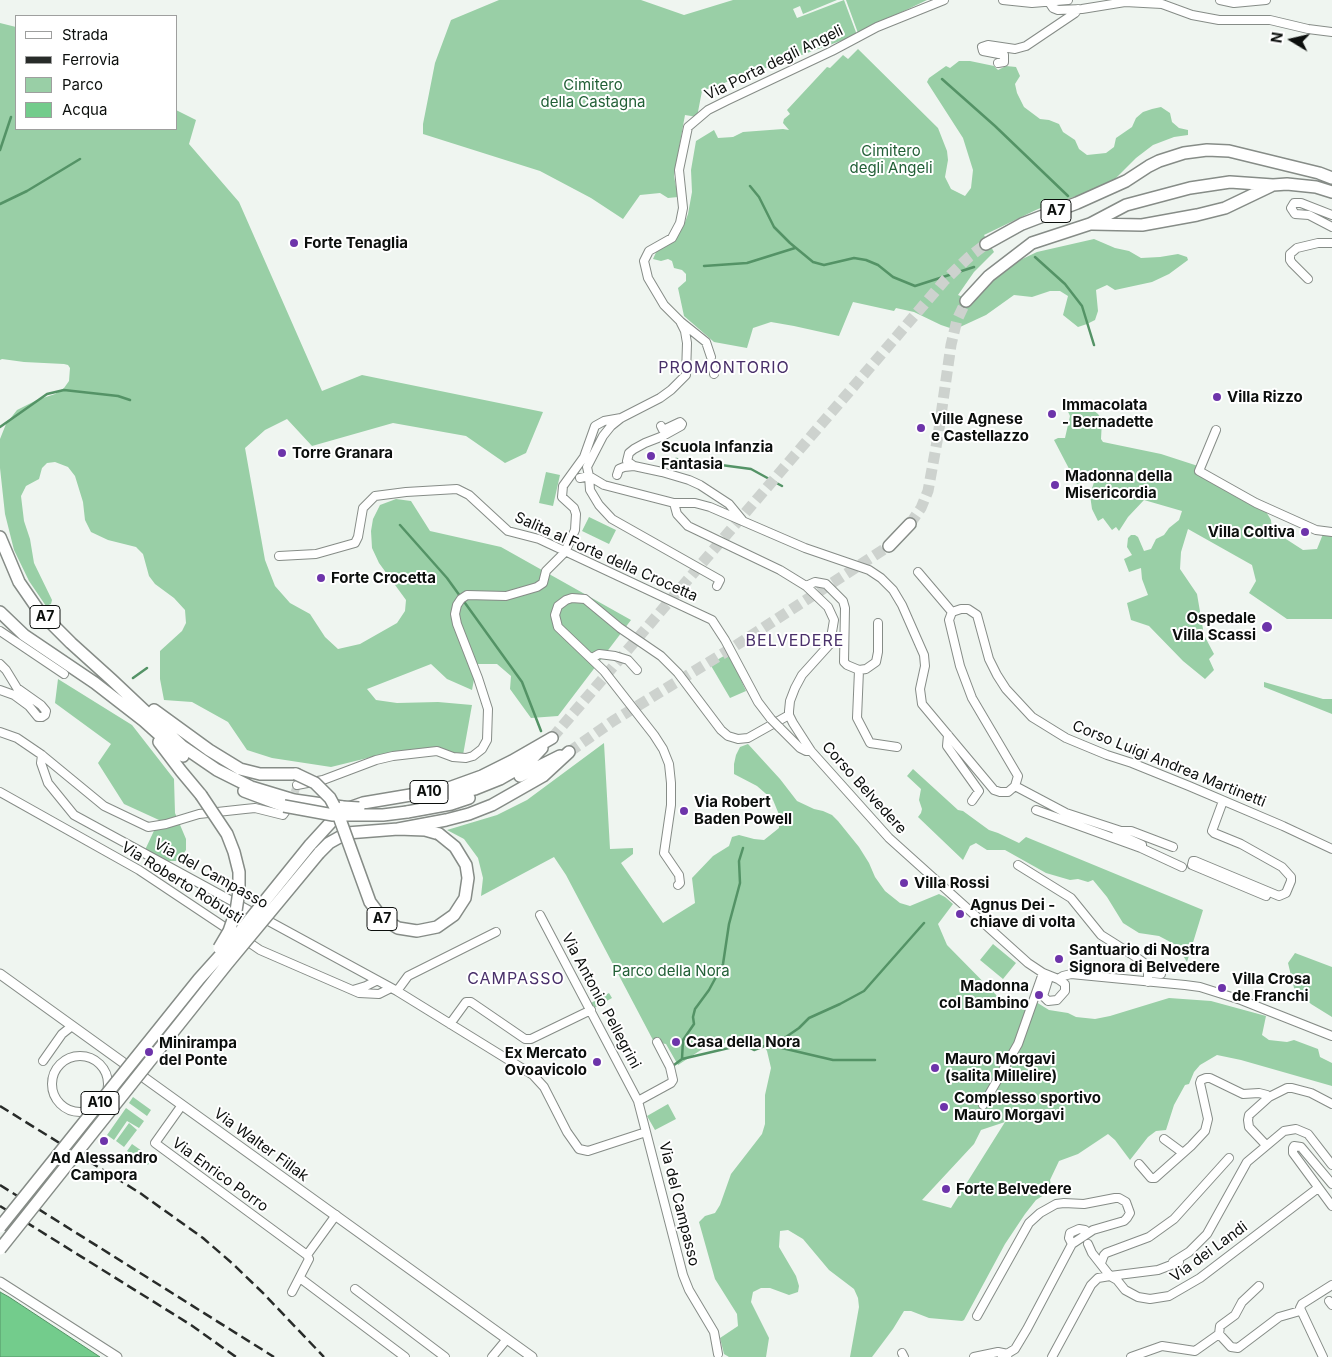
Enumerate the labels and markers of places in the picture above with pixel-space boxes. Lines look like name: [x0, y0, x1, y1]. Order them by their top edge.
place label: Forte Tenaglia: [304, 234, 408, 252]
marker: Forte Tenaglia: [288, 237, 300, 249]
place label: Villa Rizzo: [1227, 388, 1303, 406]
marker: Villa Rizzo: [1211, 391, 1223, 403]
place label: Immacolata - Bernadette: [1062, 396, 1153, 431]
marker: Immacolata - Bernadette: [1046, 408, 1058, 420]
place label: Ville Agnese e Castellazzo: [931, 410, 1029, 445]
marker: Ville Agnese e Castellazzo: [915, 422, 927, 434]
place label: Scuola Infanzia Fantasia: [661, 438, 773, 473]
place label: Torre Granara: [292, 444, 393, 462]
marker: Torre Granara: [276, 447, 288, 459]
marker: Scuola Infanzia Fantasia: [645, 450, 657, 462]
place label: Madonna della Misericordia: [1065, 467, 1173, 502]
marker: Madonna della Misericordia: [1049, 479, 1061, 491]
place label: Villa Coltiva: [1208, 523, 1295, 541]
marker: Villa Coltiva: [1299, 526, 1311, 538]
place label: Forte Crocetta: [331, 569, 436, 587]
marker: Forte Crocetta: [315, 572, 327, 584]
place label: Ospedale Villa Scassi: [1172, 609, 1256, 644]
marker: Ospedale Villa Scassi: [1260, 620, 1274, 634]
place label: Via Robert Baden Powell: [694, 793, 792, 828]
marker: Via Robert Baden Powell: [678, 805, 690, 817]
place label: Villa Rossi: [914, 874, 989, 892]
marker: Villa Rossi: [898, 877, 910, 889]
place label: Agnus Dei - chiave di volta: [970, 896, 1075, 931]
marker: Agnus Dei - chiave di volta: [954, 908, 966, 920]
place label: Santuario di Nostra Signora di Belvedere: [1069, 941, 1220, 976]
marker: Santuario di Nostra Signora di Belvedere: [1053, 953, 1065, 965]
place label: Villa Crosa de Franchi: [1232, 970, 1311, 1005]
place label: Madonna col Bambino: [939, 977, 1029, 1012]
marker: Villa Crosa de Franchi: [1216, 982, 1228, 994]
marker: Madonna col Bambino: [1033, 989, 1045, 1001]
place label: Casa della Nora: [686, 1033, 800, 1051]
place label: Minirampa del Ponte: [159, 1034, 237, 1069]
marker: Casa della Nora: [670, 1036, 682, 1048]
place label: Ex Mercato Ovoavicolo: [505, 1044, 587, 1079]
marker: Minirampa del Ponte: [143, 1046, 155, 1058]
place label: Mauro Morgavi (salita Millelire): [945, 1050, 1057, 1085]
marker: Ex Mercato Ovoavicolo: [591, 1056, 603, 1068]
marker: Mauro Morgavi (salita Millelire): [929, 1062, 941, 1074]
place label: Complesso sportivo Mauro Morgavi: [954, 1089, 1101, 1124]
marker: Complesso sportivo Mauro Morgavi: [938, 1101, 950, 1113]
marker: Ad Alessandro Campora: [98, 1135, 110, 1147]
place label: Ad Alessandro Campora: [50, 1149, 158, 1184]
place label: Forte Belvedere: [956, 1180, 1072, 1198]
marker: Forte Belvedere: [940, 1183, 952, 1195]

